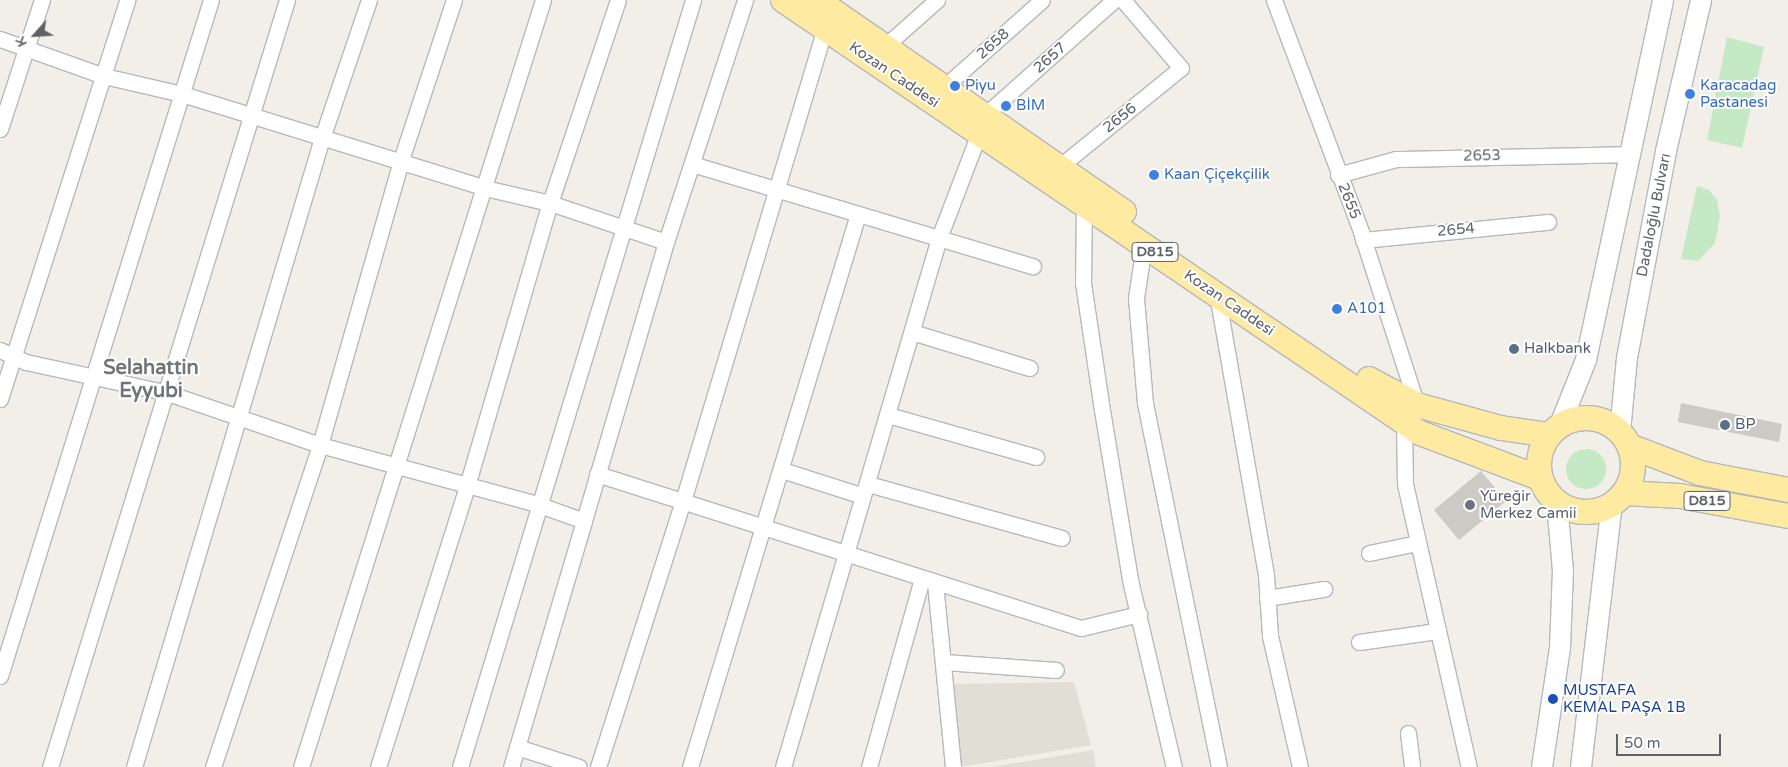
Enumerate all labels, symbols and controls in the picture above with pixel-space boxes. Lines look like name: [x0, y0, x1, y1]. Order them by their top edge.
north arrow: [10, 10, 60, 60]
street label: 2658: [973, 25, 1013, 63]
text: K: [11, 34, 31, 50]
street label: Kozan Caddesi: [845, 38, 943, 112]
street label: 2657: [1030, 39, 1070, 77]
place label: Karacadag Pastanesi: [1700, 76, 1776, 111]
place label: Piyu: [965, 77, 996, 95]
marker: Piyu: [949, 80, 961, 92]
marker: Karacadag Pastanesi: [1684, 88, 1696, 100]
place label: BİM: [1016, 97, 1045, 115]
street label: 2656: [1100, 99, 1140, 137]
marker: BİM: [1000, 100, 1012, 112]
street label: 2653: [1463, 147, 1501, 165]
street label: Dadaloğlu Bulvarı: [1633, 152, 1675, 278]
place label: Kaan Çiçekçilik: [1164, 166, 1270, 184]
marker: Kaan Çiçekçilik: [1148, 169, 1160, 181]
street label: 2655: [1334, 180, 1364, 222]
street label: 2654: [1436, 219, 1476, 241]
road number: D815: [1131, 240, 1179, 264]
street label: Kozan Caddesi: [1180, 266, 1278, 340]
place label: A101: [1347, 300, 1386, 318]
marker: A101: [1331, 303, 1343, 315]
place label: Halkbank: [1524, 340, 1591, 358]
marker: Halkbank: [1508, 343, 1520, 355]
district label: Selahattin Eyyubi: [103, 357, 199, 404]
place label: BP: [1735, 416, 1755, 434]
marker: BP: [1719, 419, 1731, 431]
place label: Yüreğir Merkez Camii: [1480, 487, 1577, 522]
road number: D815: [1683, 490, 1731, 512]
marker: Yüreğir Merkez Camii: [1464, 499, 1476, 511]
place label: MUSTAFA KEMAL PAŞA 1B: [1563, 681, 1686, 716]
marker: MUSTAFA KEMAL PAŞA 1B: [1547, 693, 1559, 705]
scale bar: [1618, 724, 1723, 756]
text: 50 m: [1624, 734, 1661, 752]

